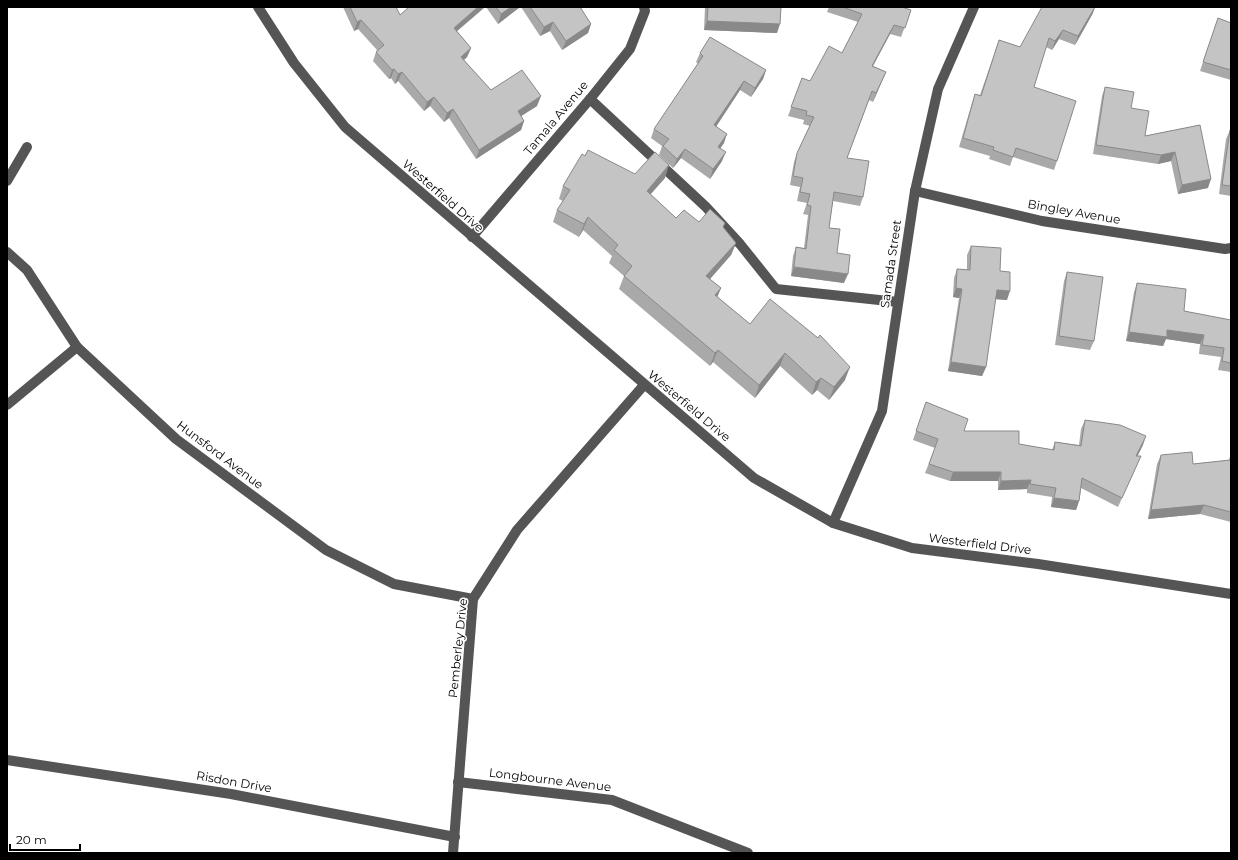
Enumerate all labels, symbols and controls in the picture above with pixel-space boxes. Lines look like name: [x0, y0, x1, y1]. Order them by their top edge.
street label: Tamala Avenue: [520, 78, 591, 158]
street label: Westerfield Drive: [399, 156, 487, 235]
street label: Bingley Avenue: [1027, 196, 1122, 227]
street label: Samada Street: [877, 219, 904, 309]
street label: Westerfield Drive: [645, 367, 734, 445]
street label: Hunsford Avenue: [174, 417, 267, 492]
street label: Westerfield Drive: [928, 530, 1032, 557]
street label: Pemberley Drive: [445, 597, 470, 698]
street label: Longbourne Avenue: [488, 765, 612, 794]
street label: Risdon Drive: [195, 768, 273, 796]
scale bar: [10, 826, 80, 852]
text: 20 m: [16, 832, 47, 847]

